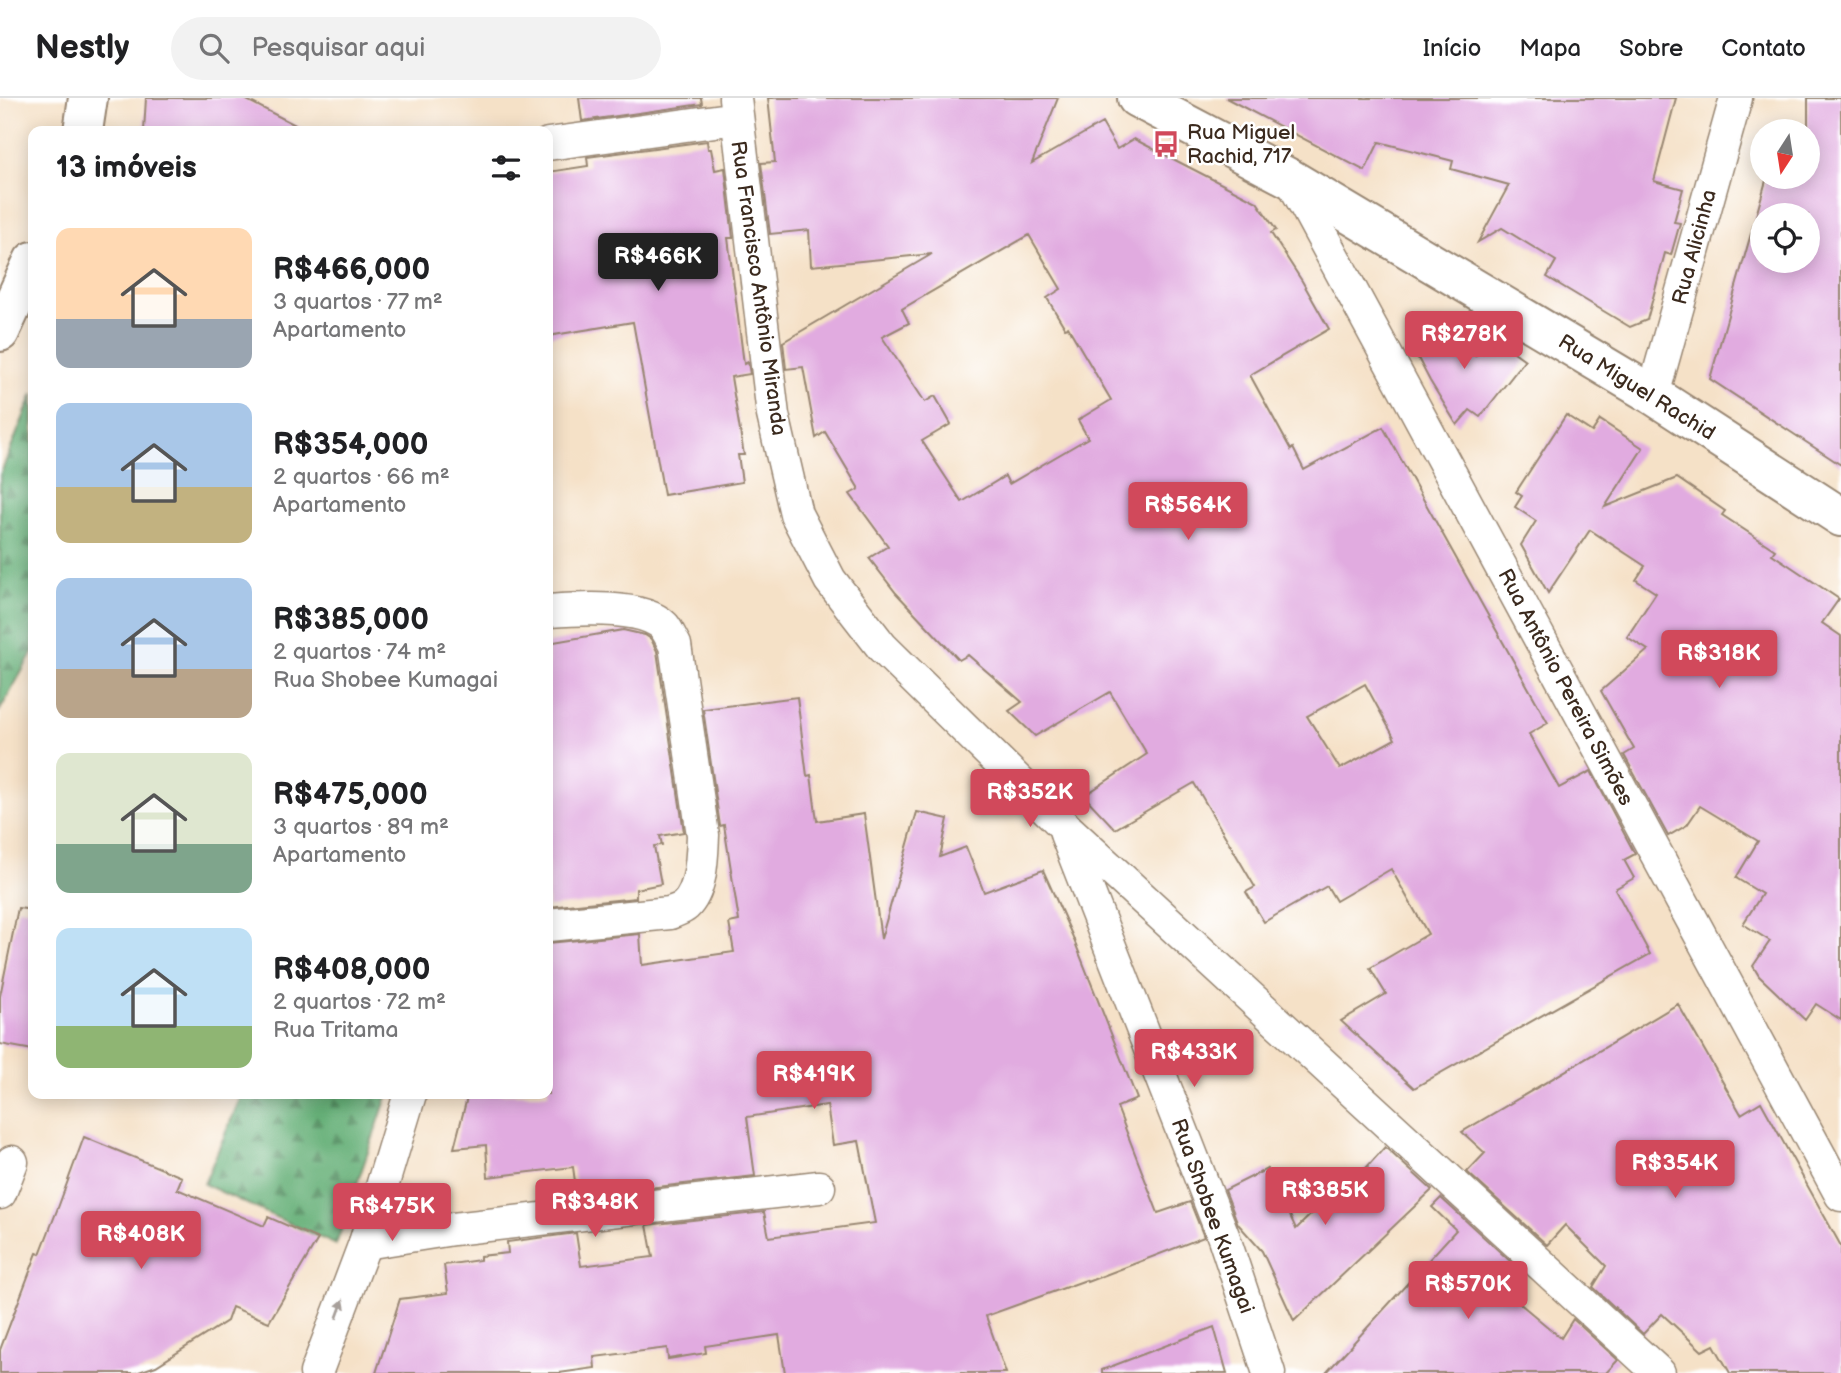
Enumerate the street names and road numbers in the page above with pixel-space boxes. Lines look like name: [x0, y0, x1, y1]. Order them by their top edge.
street label: Rua Francisco Antônio Miranda: [725, 139, 792, 437]
street label: Rua Alicinha: [1667, 187, 1722, 307]
street label: Rua Miguel Rachid: [1554, 329, 1720, 446]
street label: Rua Antônio Pereira Simões: [1492, 565, 1639, 810]
street label: Rua Shobee Kumagai: [1166, 1115, 1259, 1317]

